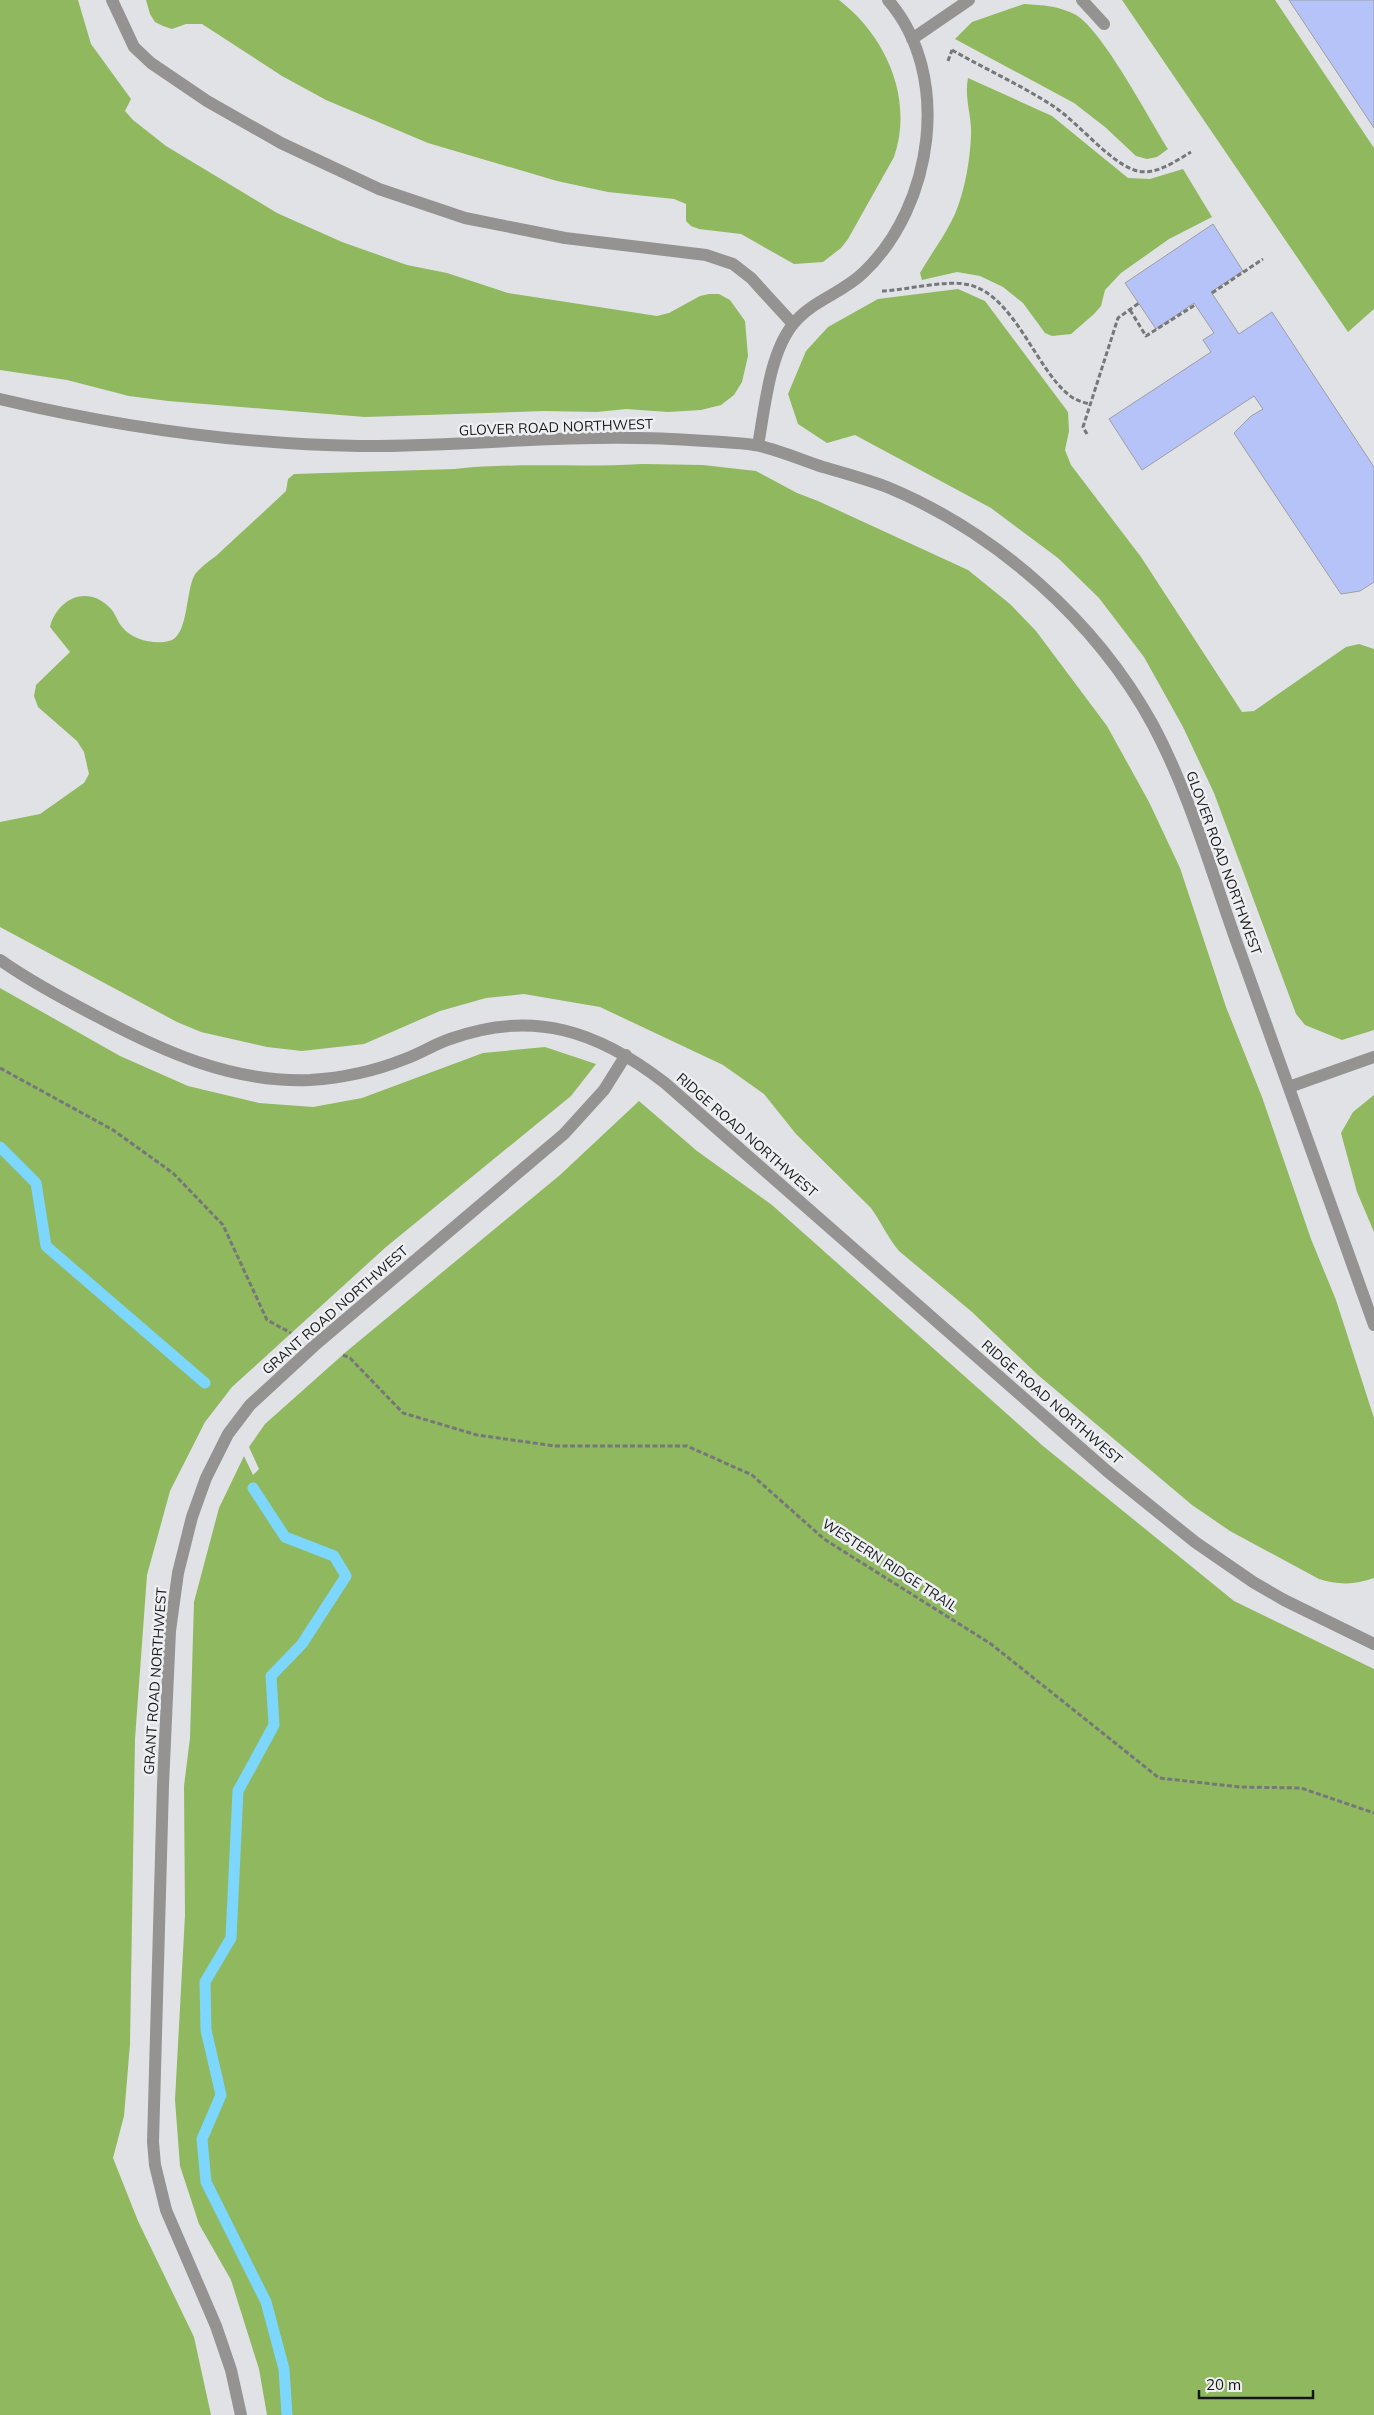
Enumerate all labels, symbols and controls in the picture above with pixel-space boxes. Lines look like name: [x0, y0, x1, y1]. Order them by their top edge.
street label: GLOVER ROAD NORTHWEST: [459, 415, 654, 439]
street label: GLOVER ROAD NORTHWEST: [1182, 769, 1266, 958]
street label: RIDGE ROAD NORTHWEST: [673, 1069, 822, 1202]
street label: GRANT ROAD NORTHWEST: [258, 1241, 412, 1378]
street label: RIDGE ROAD NORTHWEST: [978, 1336, 1127, 1469]
street label: WESTERN RIDGE TRAIL: [819, 1514, 961, 1616]
street label: GRANT ROAD NORTHWEST: [139, 1586, 171, 1775]
scale bar: [1199, 2368, 1313, 2400]
text: 20 m: [1206, 2375, 1241, 2394]

